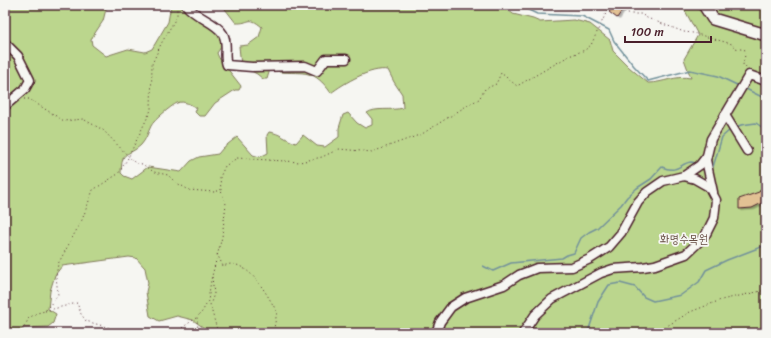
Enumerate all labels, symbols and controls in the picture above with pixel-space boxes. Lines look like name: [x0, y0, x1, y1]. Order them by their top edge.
scale bar: [625, 18, 711, 44]
text: 100 m: [631, 21, 664, 43]
park label: 화명수목원: [660, 228, 708, 250]

